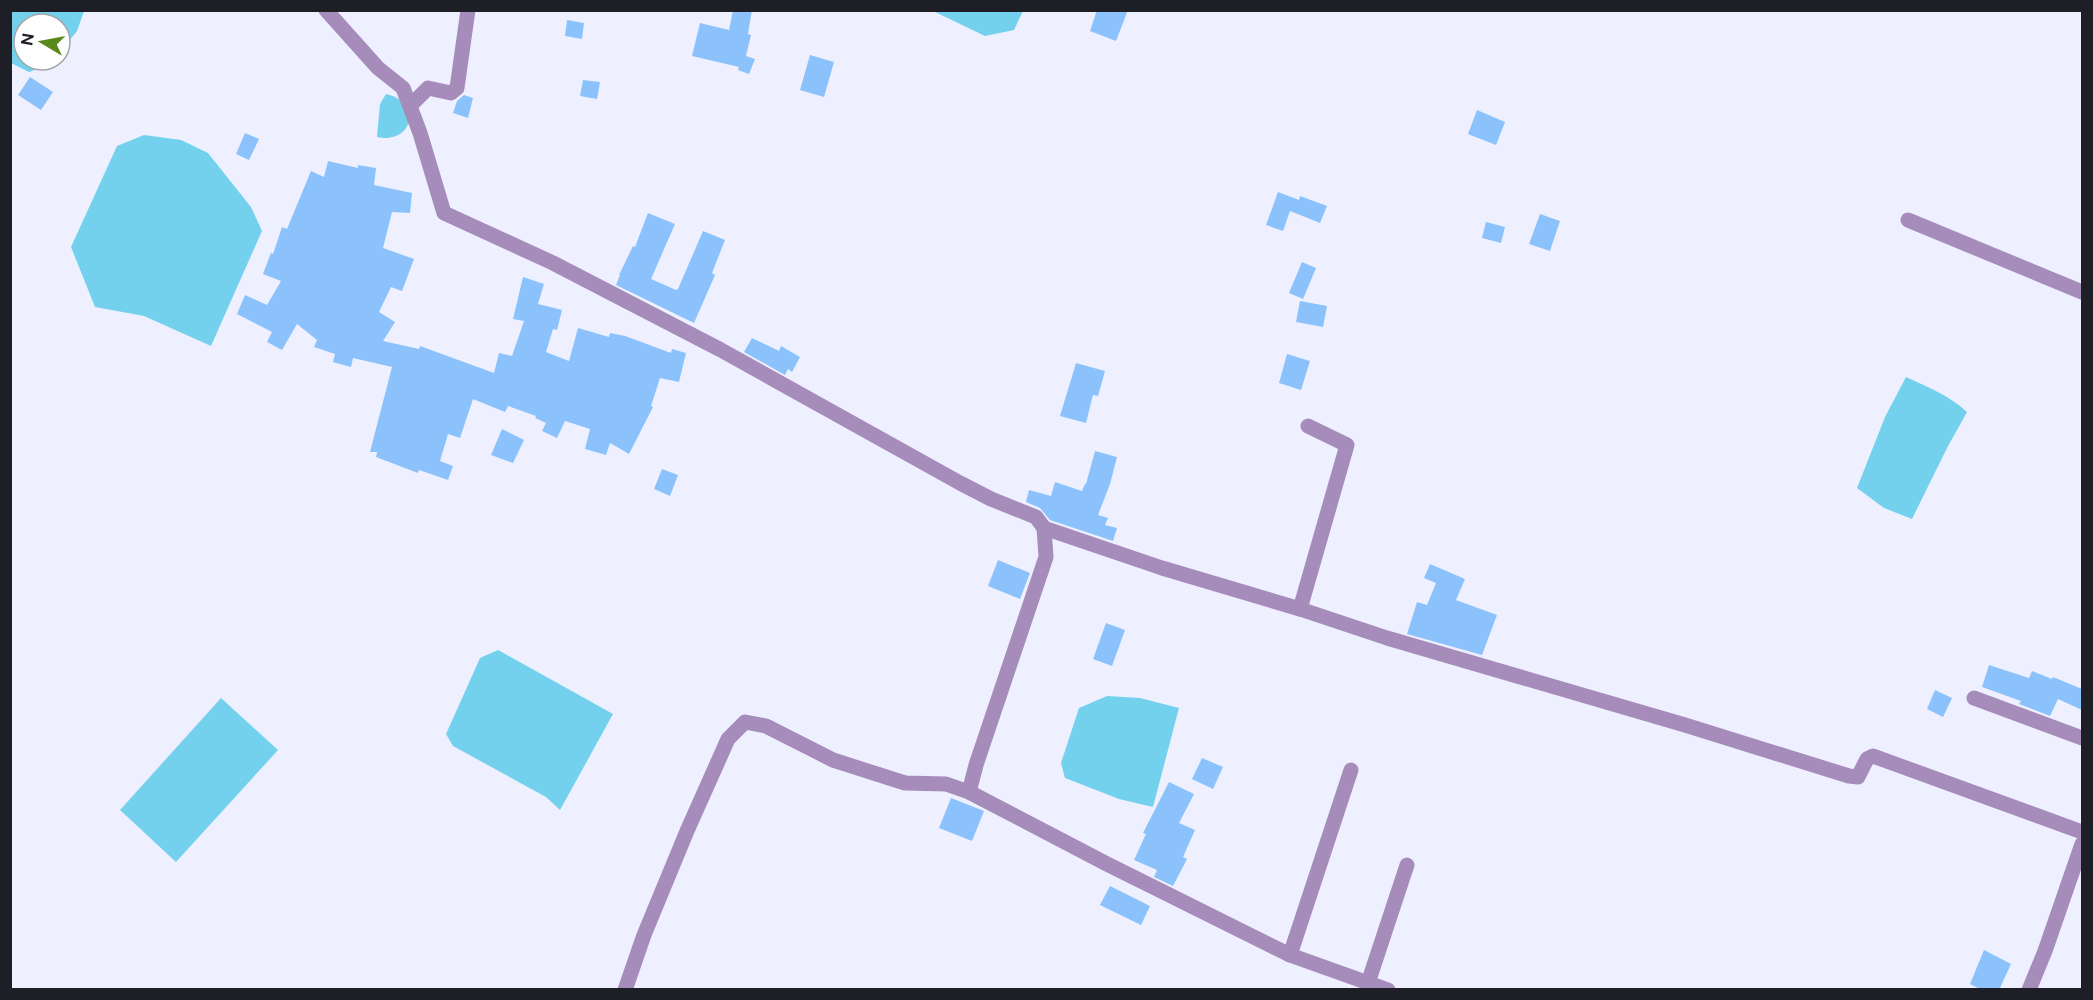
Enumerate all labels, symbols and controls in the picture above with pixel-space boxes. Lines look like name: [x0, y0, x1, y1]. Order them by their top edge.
north arrow: [12, 12, 72, 72]
text: N: [17, 32, 38, 47]

